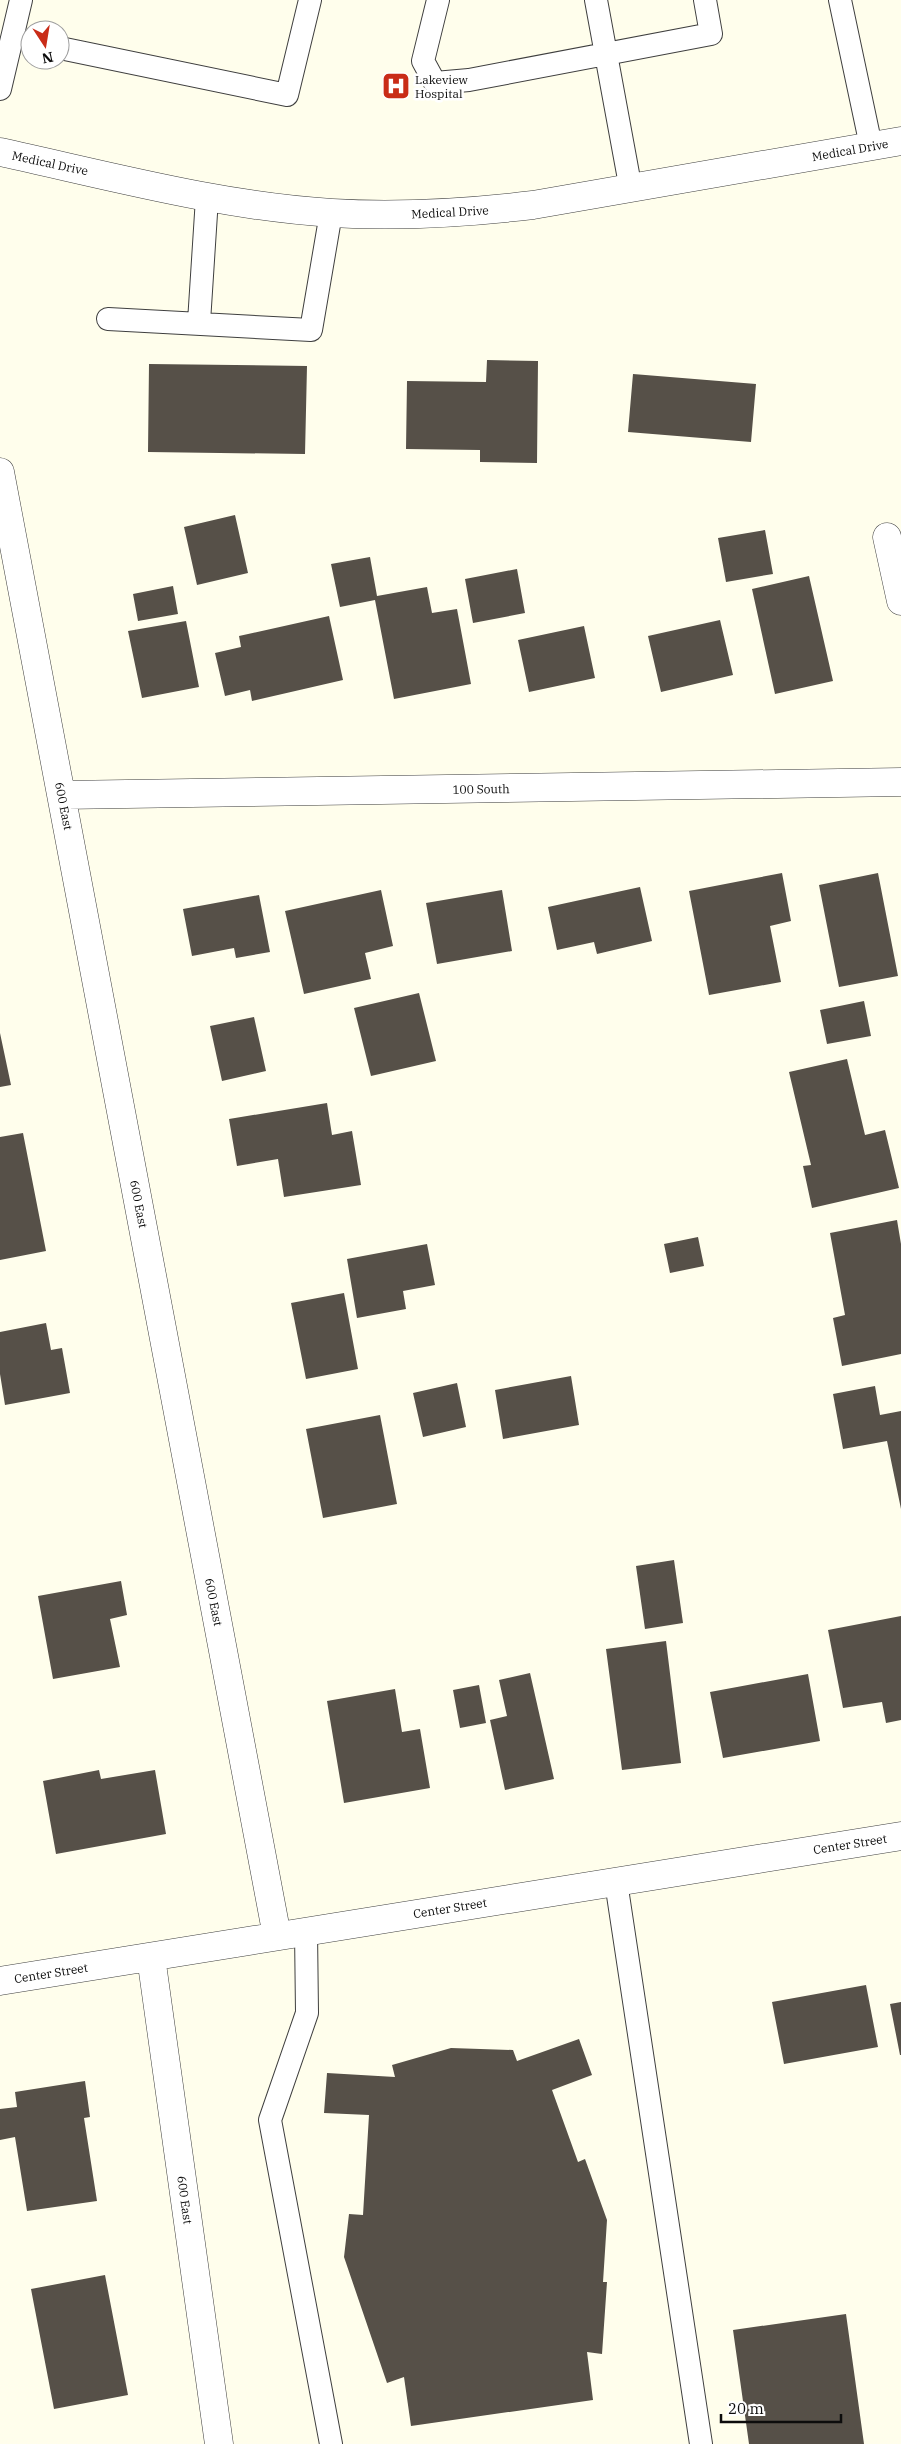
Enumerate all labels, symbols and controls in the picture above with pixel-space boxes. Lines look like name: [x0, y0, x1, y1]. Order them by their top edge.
north arrow: [20, 20, 70, 70]
text: N: [40, 48, 55, 68]
hospital icon: Lakeview Hospital: [381, 71, 411, 101]
place label: Lakeview Hospital: [415, 72, 469, 101]
street label: Medical Drive: [811, 136, 889, 164]
street label: Medical Drive: [11, 148, 89, 178]
street label: Medical Drive: [411, 202, 489, 222]
street label: 600 East: [52, 781, 76, 831]
street label: 100 South: [452, 781, 510, 797]
street label: 600 East: [127, 1179, 151, 1229]
street label: 600 East: [202, 1577, 226, 1627]
street label: Center Street: [812, 1831, 888, 1857]
street label: Center Street: [412, 1895, 488, 1921]
street label: Center Street: [13, 1960, 89, 1986]
street label: 600 East: [174, 2175, 196, 2225]
scale bar: [721, 2392, 841, 2424]
text: 20 m: [728, 2399, 764, 2418]

